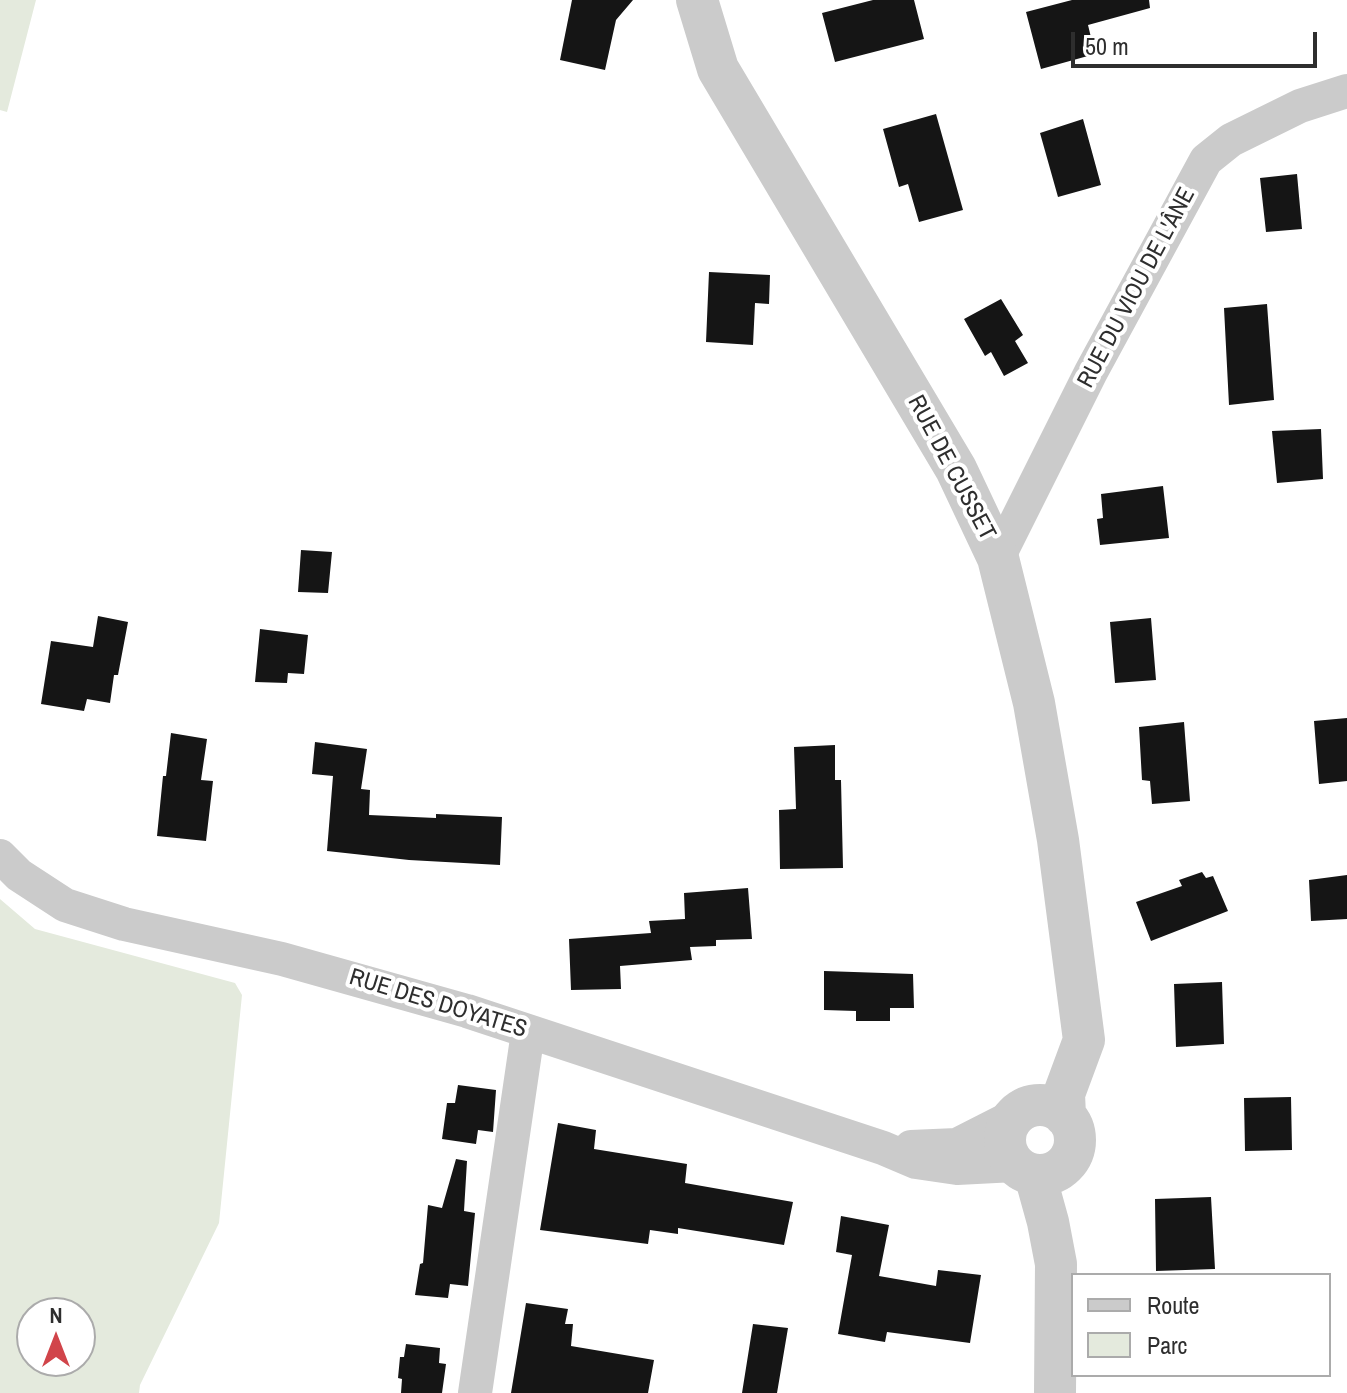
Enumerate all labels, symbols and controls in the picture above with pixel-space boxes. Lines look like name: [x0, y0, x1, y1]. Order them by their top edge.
scale bar: [1075, 16, 1321, 66]
text: 50 m: [1085, 30, 1129, 62]
street label: RUE DU VIOU DE L'ÂNE: [1072, 183, 1202, 393]
street label: RUE DE CUSSET: [901, 391, 1001, 545]
street label: RUE DES DOYATES: [346, 963, 530, 1045]
legend: [1071, 1273, 1331, 1377]
text: Route: [1147, 1289, 1200, 1321]
north arrow: [16, 1297, 96, 1377]
text: N: [49, 1300, 63, 1330]
text: Parc: [1147, 1329, 1187, 1361]

